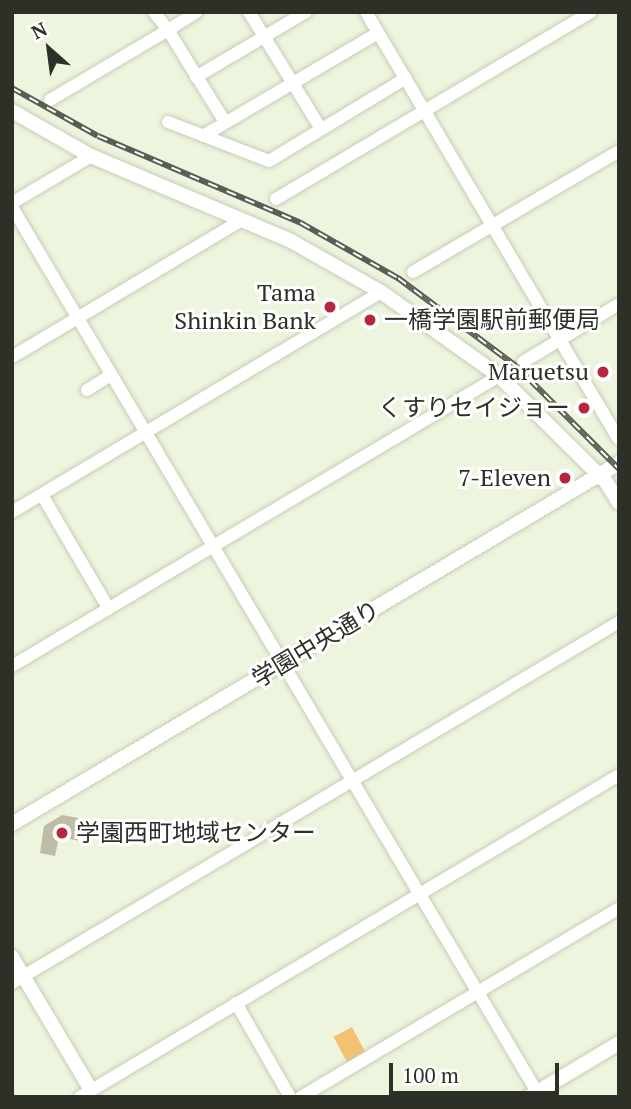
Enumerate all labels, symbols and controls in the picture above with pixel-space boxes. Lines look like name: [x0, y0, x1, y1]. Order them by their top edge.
north arrow: [14, 14, 84, 84]
text: N: [27, 16, 51, 44]
place label: Tama Shinkin Bank: [174, 279, 316, 335]
marker: Tama Shinkin Bank: [322, 299, 338, 315]
place label: 一橋学園駅前郵便局: [384, 306, 600, 334]
marker: 一橋学園駅前郵便局: [362, 312, 378, 328]
place label: Maruetsu: [488, 358, 589, 386]
marker: Maruetsu: [595, 364, 611, 380]
place label: くすりセイジョー: [378, 394, 570, 422]
marker: くすりセイジョー: [576, 400, 592, 416]
place label: 7-Eleven: [458, 464, 551, 492]
marker: 7-Eleven: [557, 470, 573, 486]
street label: 学園中央通り: [247, 595, 385, 693]
place label: 学園西町地域センター: [76, 819, 316, 847]
marker: 学園西町地域センター: [54, 825, 70, 841]
scale bar: [393, 1050, 563, 1094]
text: 100 m: [402, 1061, 459, 1089]

